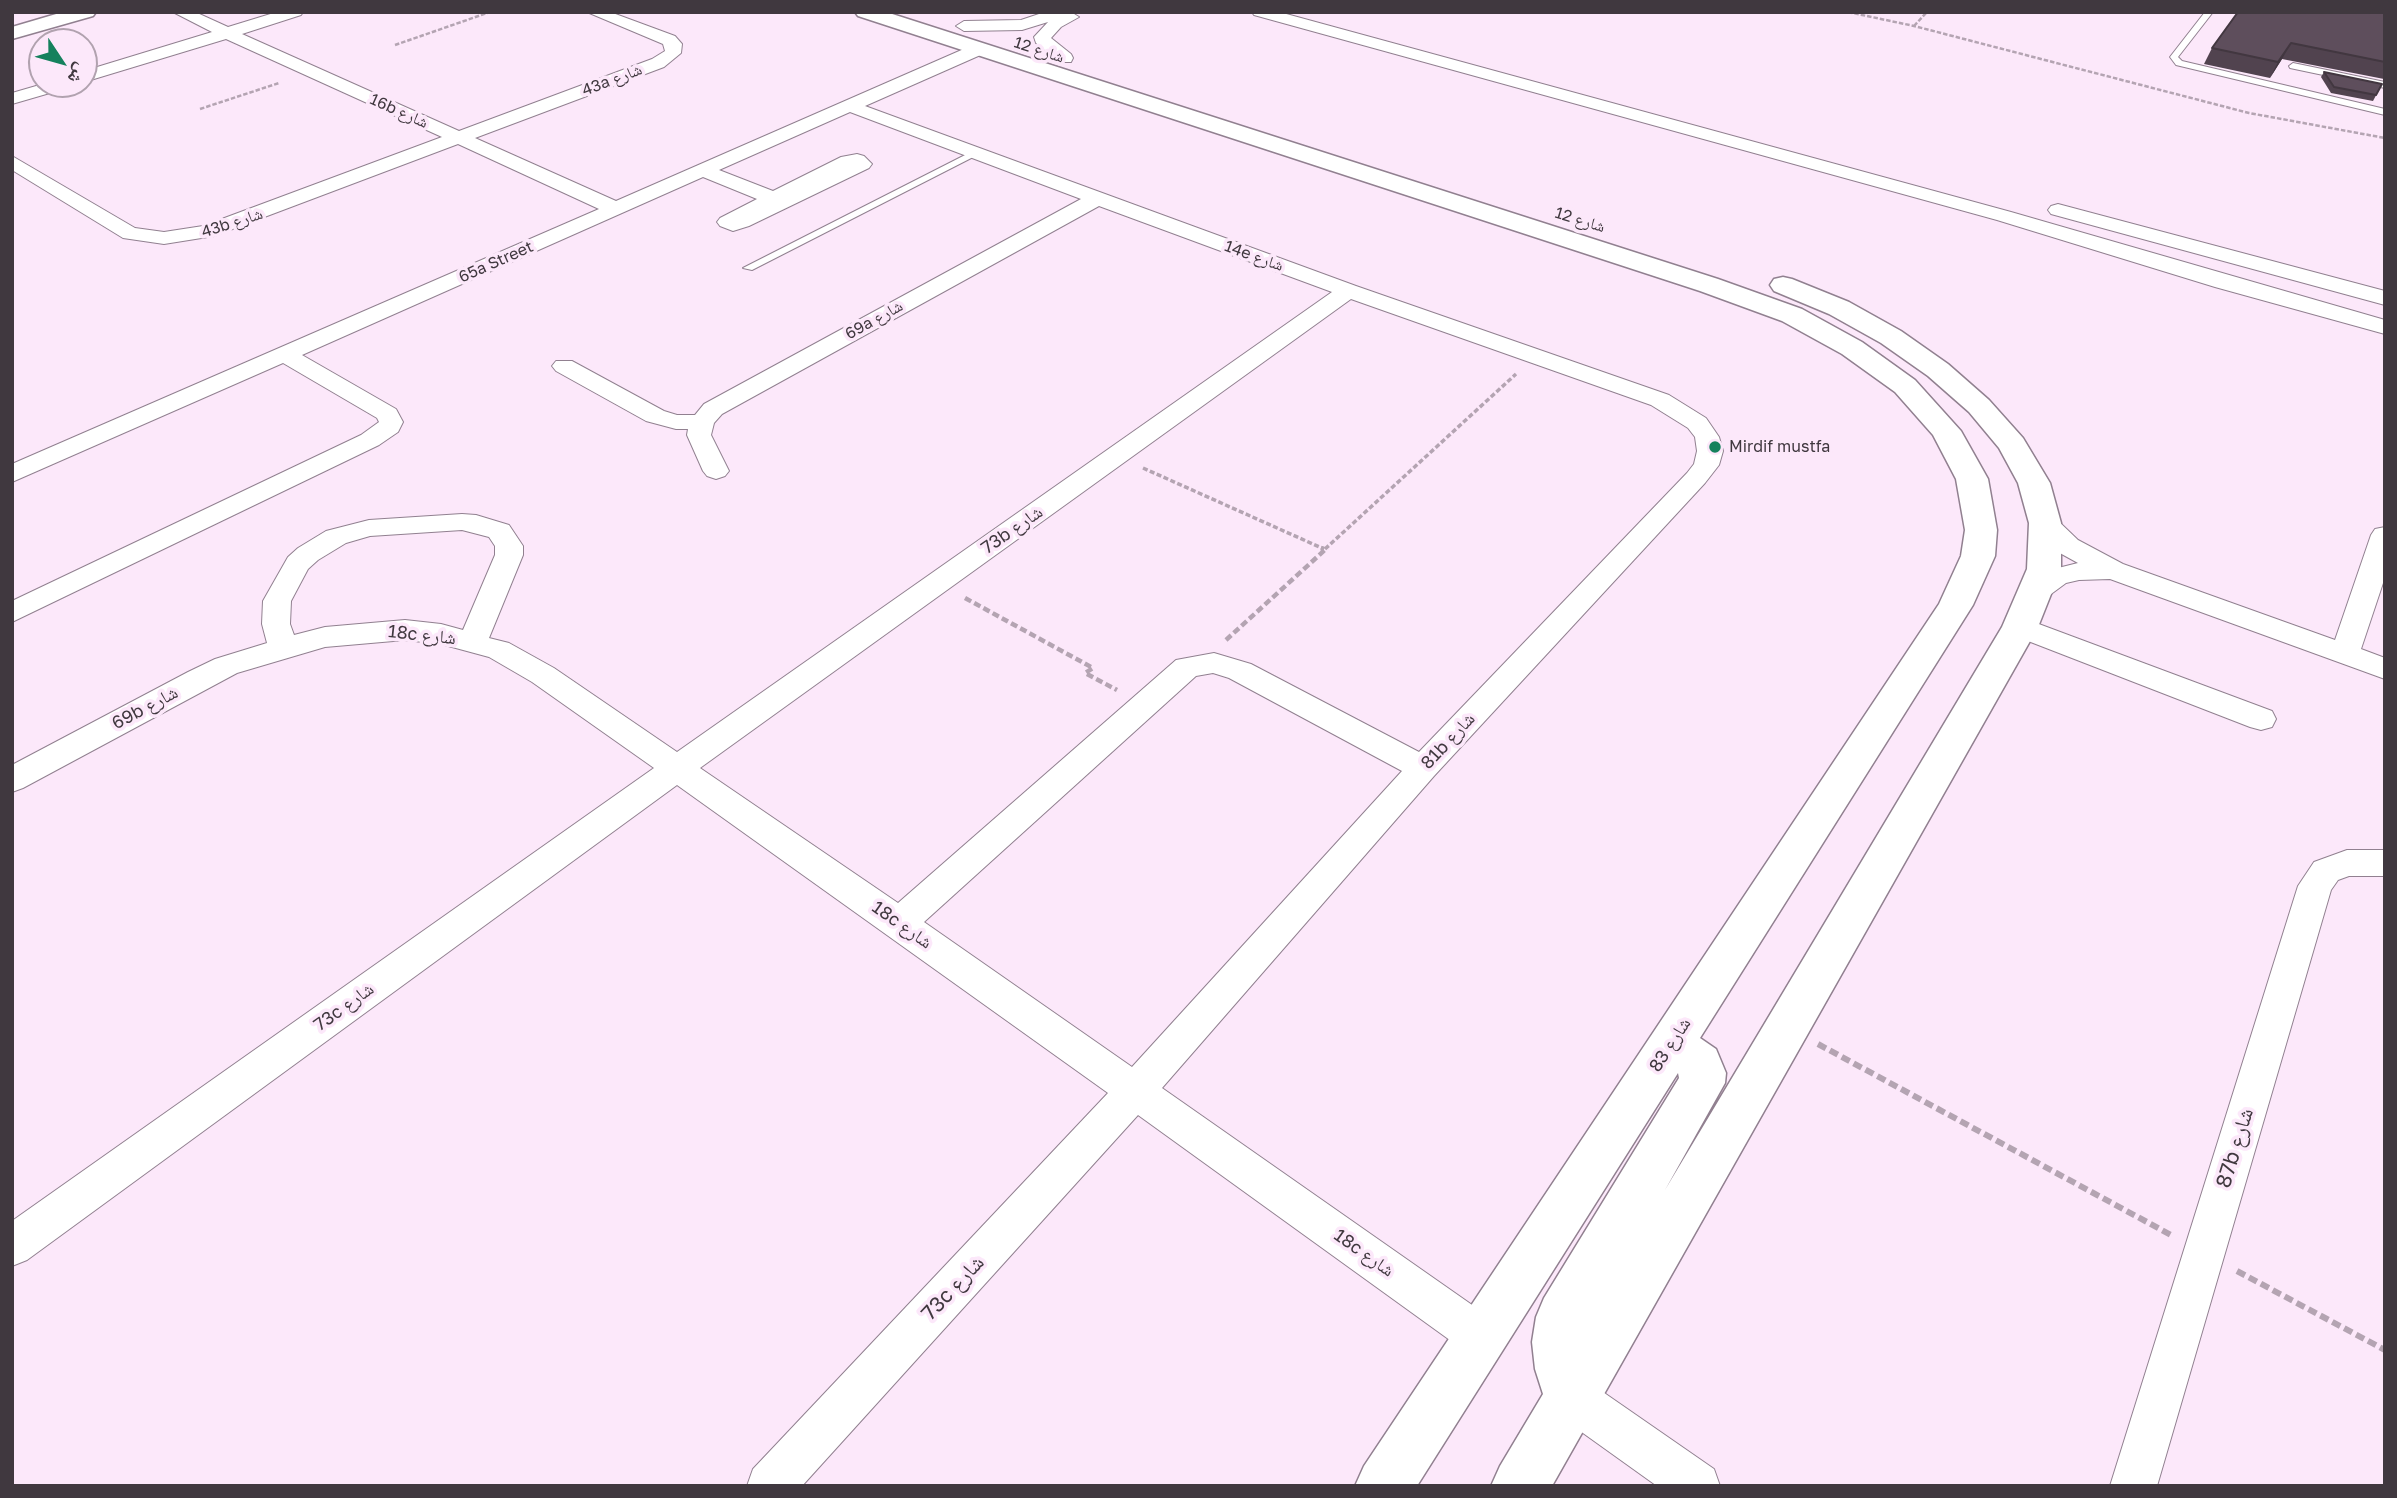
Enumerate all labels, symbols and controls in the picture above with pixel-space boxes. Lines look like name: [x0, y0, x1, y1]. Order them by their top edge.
north arrow: [28, 28, 98, 98]
street label: شارع 12: [1012, 33, 1066, 67]
text: ش: [64, 60, 94, 89]
street label: 43a شارع: [579, 60, 645, 100]
street label: 16b شارع: [367, 90, 431, 132]
street label: شارع 12: [1553, 203, 1607, 237]
street label: 43b شارع: [199, 204, 265, 242]
street label: 65a Street: [456, 237, 536, 287]
street label: 14e شارع: [1222, 237, 1286, 275]
street label: 69a شارع: [842, 296, 906, 344]
place label: Mirdif mustfa: [1729, 437, 1830, 457]
marker: Mirdif mustfa: [1707, 439, 1723, 455]
street label: 73b شارع: [977, 501, 1047, 559]
street label: 18c شارع: [387, 621, 457, 649]
street label: 69b شارع: [108, 682, 182, 734]
street label: 81b شارع: [1416, 708, 1480, 774]
street label: 18c شارع: [868, 897, 936, 953]
street label: 73c شارع: [310, 978, 378, 1036]
street label: شارع 83: [1645, 1014, 1695, 1076]
street label: 87b شارع: [2211, 1105, 2259, 1191]
street label: 18c شارع: [1330, 1225, 1398, 1281]
street label: 73c شارع: [916, 1250, 990, 1326]

